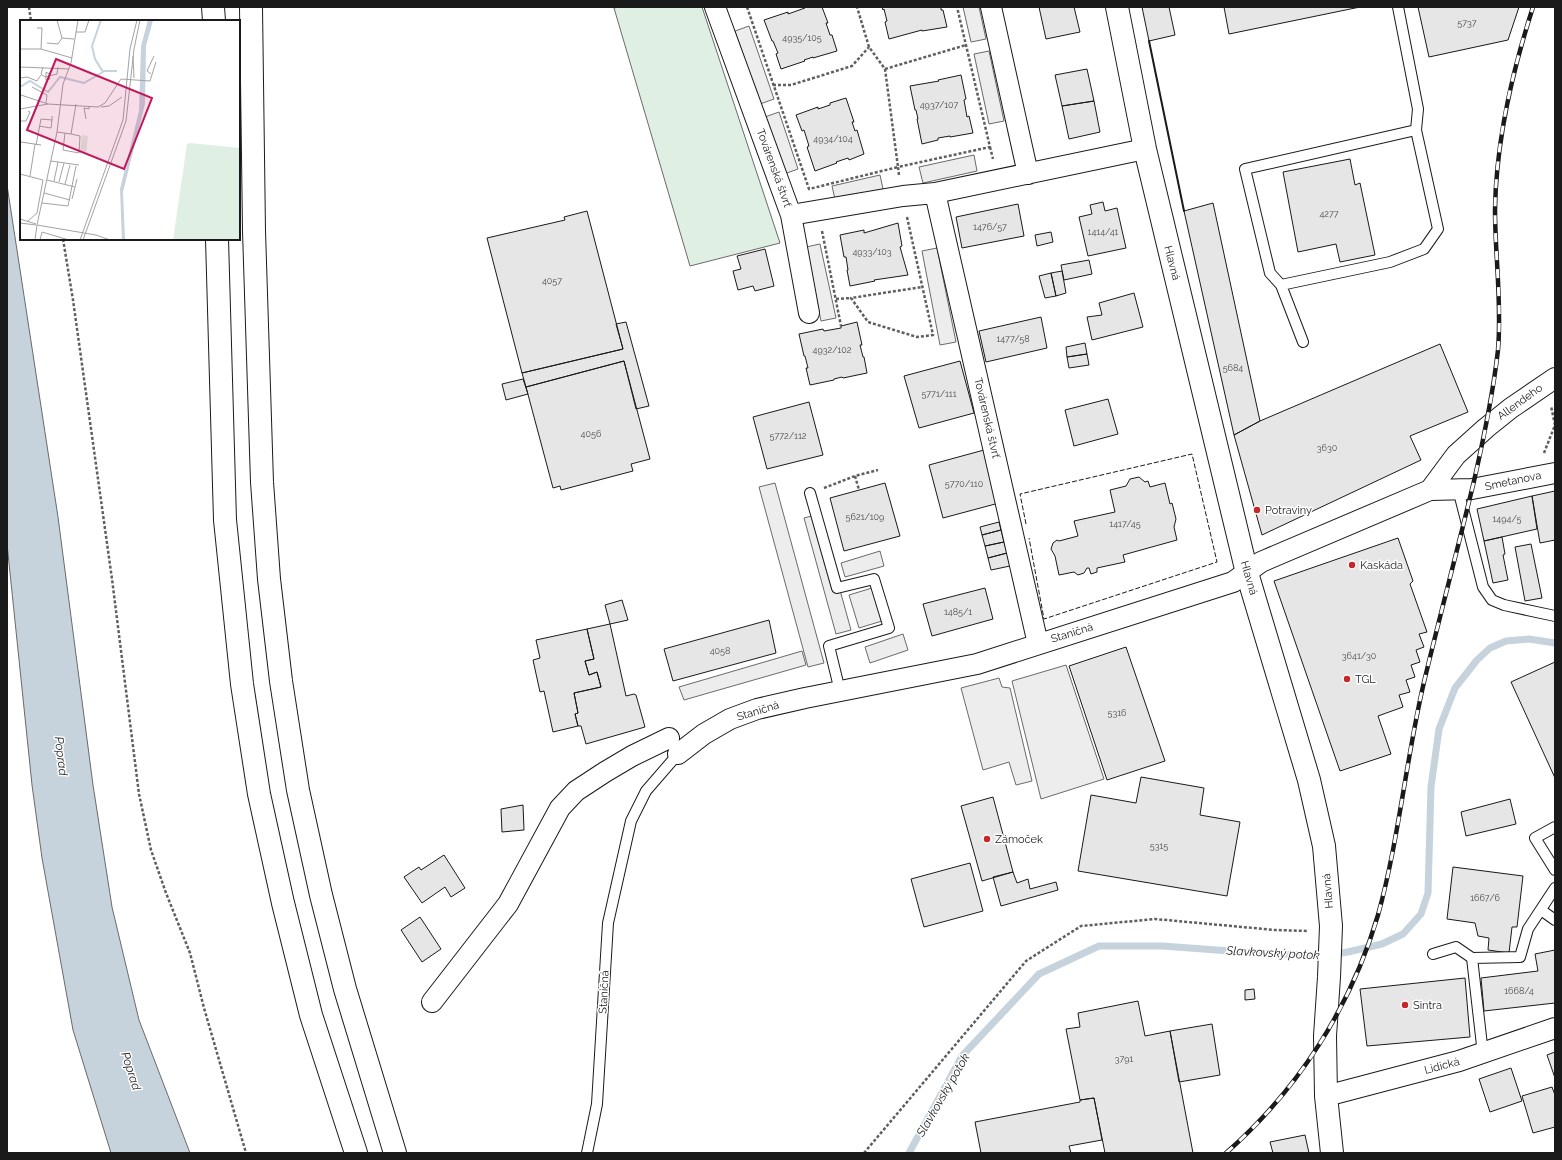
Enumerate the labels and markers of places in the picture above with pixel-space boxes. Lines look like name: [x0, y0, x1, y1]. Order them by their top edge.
place label: Potraviny: [1265, 504, 1312, 517]
marker: Potraviny: [1252, 505, 1262, 515]
place label: Kaskáda: [1360, 559, 1403, 572]
marker: Kaskáda: [1347, 560, 1357, 570]
place label: TGL: [1355, 673, 1376, 686]
marker: TGL: [1342, 674, 1352, 684]
place label: Zámoček: [995, 833, 1043, 846]
marker: Zámoček: [982, 834, 992, 844]
place label: Sintra: [1413, 999, 1442, 1012]
marker: Sintra: [1400, 1000, 1410, 1010]

